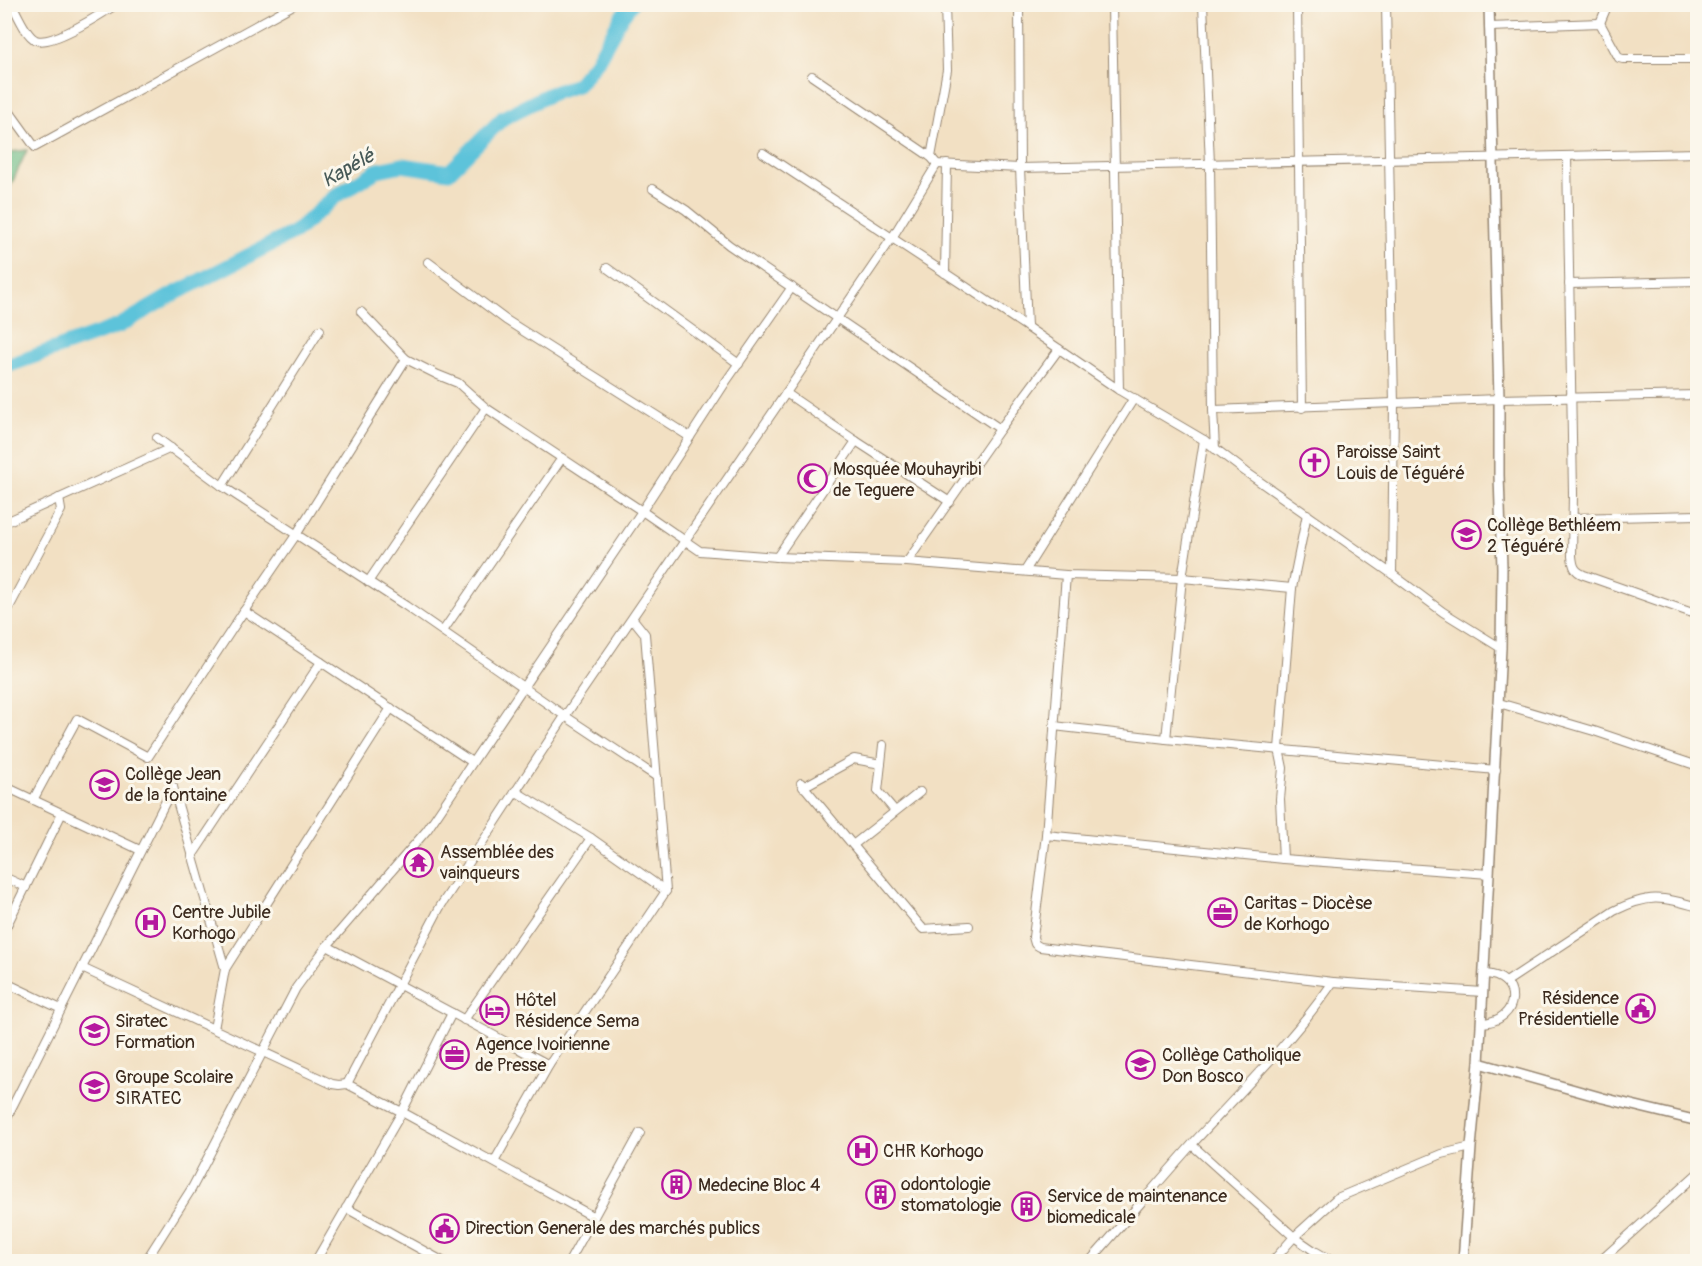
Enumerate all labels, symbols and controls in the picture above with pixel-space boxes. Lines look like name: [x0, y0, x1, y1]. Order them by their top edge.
water label: Kapélé: [317, 142, 380, 193]
place label: Paroisse Saint Louis de Téguéré: [1336, 441, 1465, 485]
church icon: Paroisse Saint Louis de Téguéré: [1299, 446, 1331, 478]
place label: Mosquée Mouhayribi de Teguere: [833, 458, 981, 502]
mosque icon: Mosquée Mouhayribi de Teguere: [796, 463, 828, 495]
place label: Collège Bethléem 2 Téguéré: [1487, 514, 1621, 558]
school or university icon: Collège Bethléem 2 Téguéré: [1450, 519, 1482, 551]
place label: Collège Jean de la fontaine: [125, 763, 227, 807]
school or university icon: Collège Jean de la fontaine: [88, 768, 120, 800]
place label: Assemblée des vainqueurs: [439, 841, 554, 885]
temple icon: Assemblée des vainqueurs: [403, 846, 435, 878]
place label: Caritas - Diocèse de Korhogo: [1244, 892, 1372, 936]
office icon: Caritas - Diocèse de Korhogo: [1207, 897, 1239, 929]
place label: Centre Jubile Korhogo: [172, 901, 271, 945]
hospital icon: Centre Jubile Korhogo: [135, 906, 167, 938]
place label: Résidence Présidentielle: [1518, 987, 1619, 1031]
place label: Hôtel Résidence Sema: [515, 989, 639, 1033]
public building icon: Résidence Présidentielle: [1624, 992, 1656, 1024]
hotel icon: Hôtel Résidence Sema: [478, 994, 510, 1026]
place label: Siratec Formation: [115, 1010, 195, 1054]
school or university icon: Siratec Formation: [78, 1015, 110, 1047]
place label: Agence Ivoirienne de Presse: [475, 1033, 610, 1077]
office icon: Agence Ivoirienne de Presse: [438, 1038, 470, 1070]
place label: Collège Catholique Don Bosco: [1162, 1044, 1301, 1088]
school or university icon: Collège Catholique Don Bosco: [1125, 1049, 1157, 1081]
place label: Groupe Scolaire SIRATEC: [115, 1066, 233, 1110]
school or university icon: Groupe Scolaire SIRATEC: [78, 1071, 110, 1103]
hospital icon: CHR Korhogo: [846, 1135, 878, 1167]
place label: CHR Korhogo: [883, 1140, 984, 1163]
building icon: Medecine Bloc 4: [661, 1169, 693, 1201]
place label: odontologie stomatologie: [901, 1173, 1001, 1217]
place label: Medecine Bloc 4: [698, 1174, 821, 1197]
building icon: odontologie stomatologie: [864, 1178, 896, 1210]
place label: Service de maintenance biomedicale: [1047, 1185, 1227, 1229]
building icon: Service de maintenance biomedicale: [1010, 1190, 1042, 1222]
public building icon: Direction Generale des marchés publics: [428, 1212, 460, 1244]
place label: Direction Generale des marchés publics: [465, 1217, 760, 1240]

